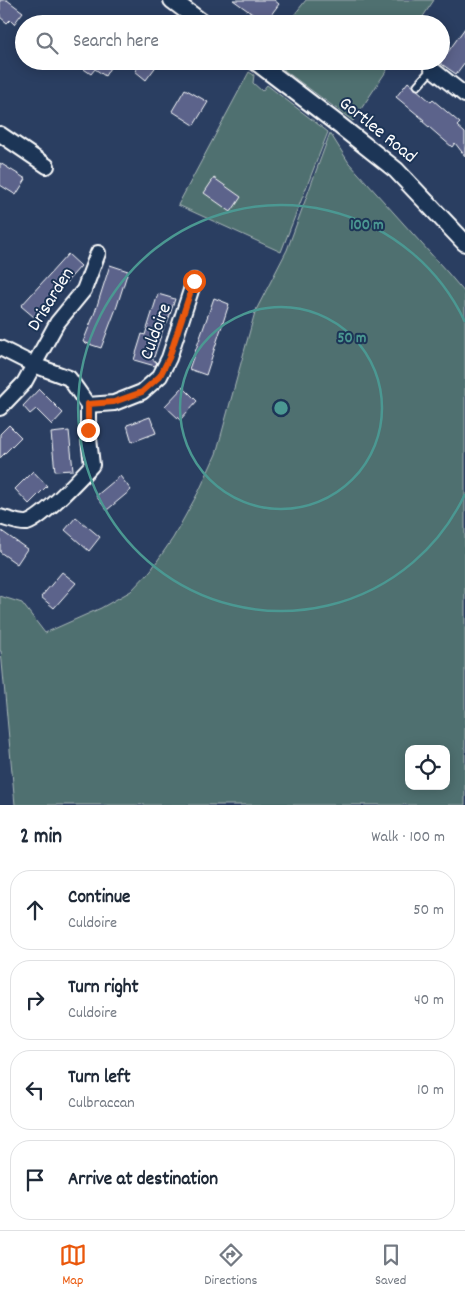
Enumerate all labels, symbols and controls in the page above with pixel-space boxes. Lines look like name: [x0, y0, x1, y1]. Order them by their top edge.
search box: [15, 15, 450, 70]
icon: search: [33, 29, 61, 57]
text: Search here: [73, 29, 159, 56]
street label: Gortlee Road: [332, 91, 422, 171]
text: 100 m: [350, 215, 384, 237]
street label: Drisarden: [22, 263, 82, 337]
route start: [183, 270, 206, 293]
street label: Culdoire: [134, 300, 180, 364]
text: 50 m: [338, 328, 366, 350]
centre of rings: [272, 399, 290, 417]
route end: [77, 419, 100, 442]
map controls: [405, 745, 450, 790]
button: locate: [405, 745, 450, 790]
text: 2 min: [20, 823, 62, 853]
text: Walk · 100 m: [371, 826, 445, 849]
text: Continue: [68, 885, 130, 912]
icon: ahead: [21, 896, 49, 924]
text: 50 m: [413, 899, 444, 922]
text: Culdoire: [68, 912, 117, 935]
text: Turn right: [68, 975, 139, 1002]
icon: right: [21, 986, 49, 1014]
text: 40 m: [414, 989, 444, 1012]
text: Culdoire: [68, 1002, 117, 1025]
text: Turn left: [68, 1065, 131, 1092]
icon: left: [21, 1076, 49, 1104]
text: 10 m: [417, 1079, 444, 1102]
text: Culbraccan: [68, 1092, 135, 1115]
icon: arrive: [21, 1166, 49, 1194]
text: Arrive at destination: [68, 1167, 218, 1194]
tab: Map: [59, 1241, 87, 1291]
tab: Directions: [204, 1241, 257, 1291]
tab: Saved: [375, 1241, 406, 1291]

